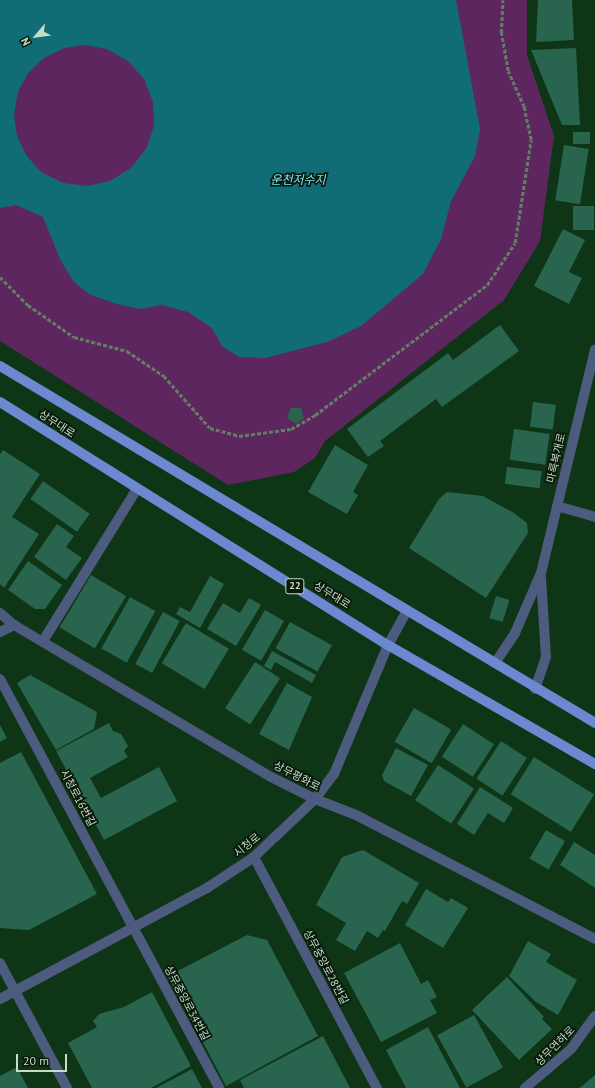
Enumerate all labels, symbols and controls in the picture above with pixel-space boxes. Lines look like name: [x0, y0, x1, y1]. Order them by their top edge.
north arrow: [16, 16, 56, 56]
text: N: [18, 35, 33, 48]
water label: 운천저수지: [270, 173, 326, 187]
street label: 상무대로: [36, 407, 78, 441]
street label: 마륵복개로: [544, 432, 568, 484]
road number: 22: [285, 578, 305, 594]
street label: 상무대로: [311, 579, 353, 611]
street label: 상무평화로: [271, 759, 323, 793]
street label: 시청로16번길: [57, 767, 99, 829]
street label: 시청로: [231, 830, 263, 860]
street label: 상무중앙로28번길: [301, 927, 351, 1007]
street label: 상무중앙로34번길: [162, 963, 212, 1043]
street label: 상무연하로: [532, 1023, 578, 1069]
scale bar: [18, 1046, 69, 1072]
text: 20 m: [23, 1053, 49, 1068]

